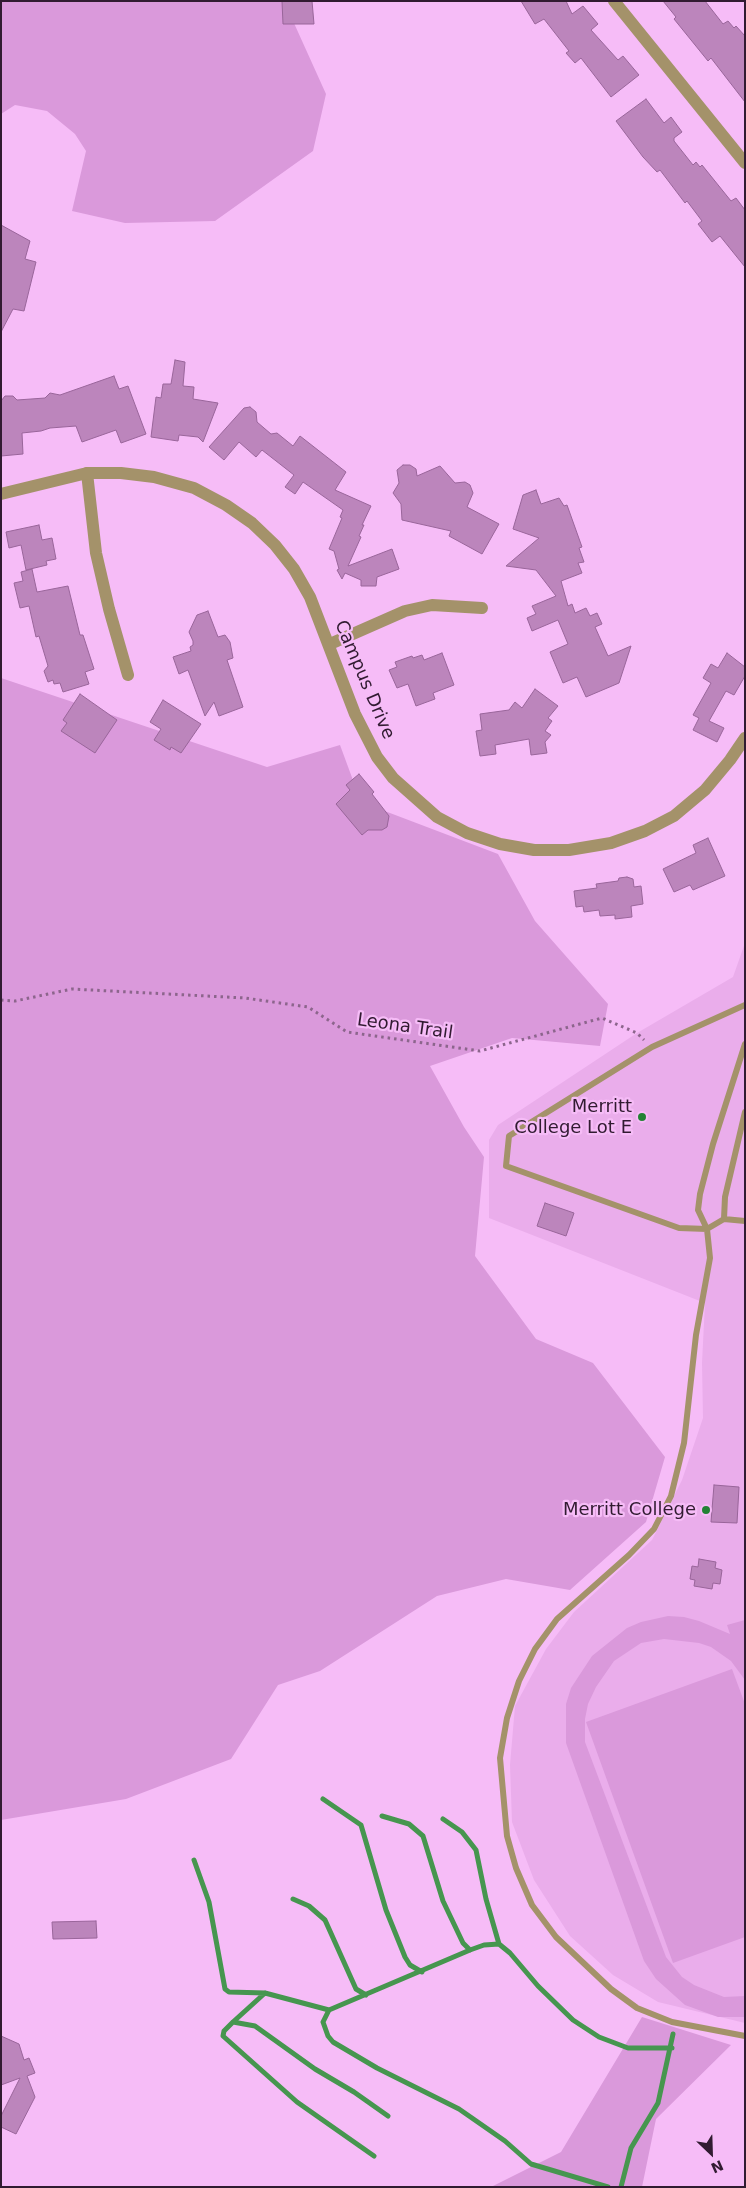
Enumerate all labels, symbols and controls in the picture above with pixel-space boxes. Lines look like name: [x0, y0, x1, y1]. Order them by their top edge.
street label: Campus Drive: [329, 617, 399, 743]
street label: Leona Trail: [356, 1010, 454, 1044]
place label: Merritt College Lot E: [514, 1096, 632, 1138]
marker: Merritt College Lot E: [636, 1111, 648, 1123]
place label: Merritt College: [563, 1499, 696, 1521]
marker: Merritt College: [700, 1504, 712, 1516]
north arrow: [686, 2128, 736, 2178]
text: N: [708, 2157, 726, 2176]

